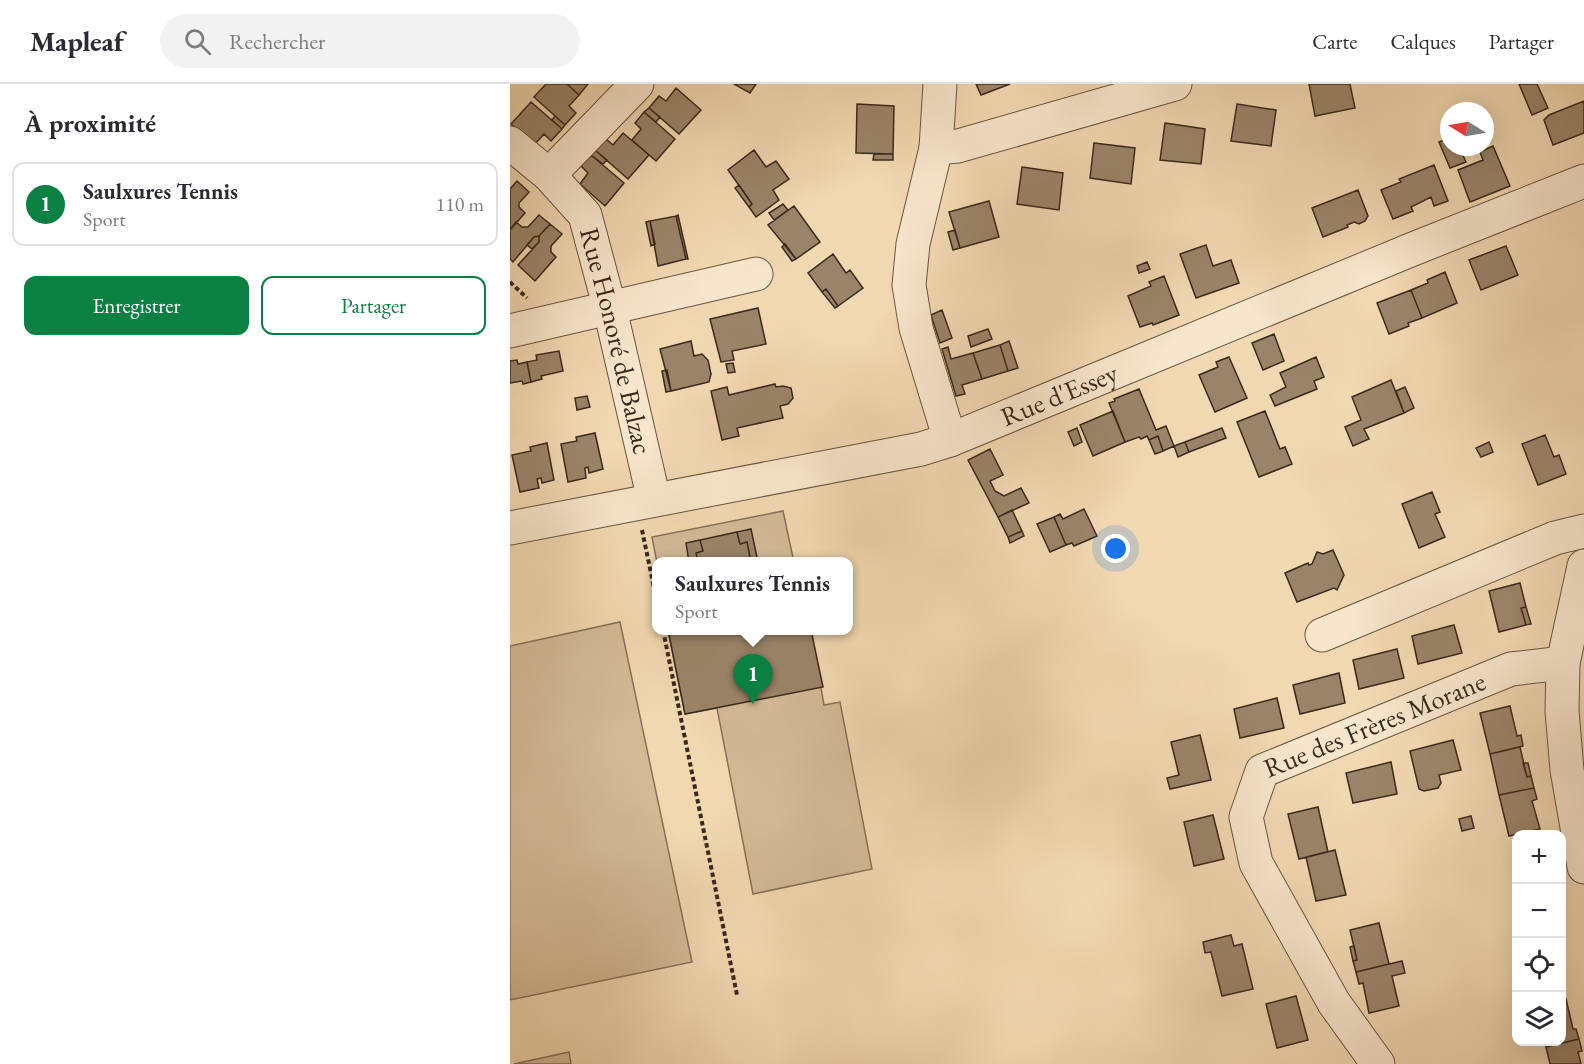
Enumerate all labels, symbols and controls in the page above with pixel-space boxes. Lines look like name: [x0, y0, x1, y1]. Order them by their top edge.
search box: [160, 14, 580, 68]
text: Mapleaf: [30, 23, 124, 59]
icon: search: [181, 25, 214, 58]
text: Rechercher: [229, 27, 325, 56]
text: Carte: [1312, 28, 1357, 55]
text: Calques: [1390, 28, 1456, 55]
text: Partager: [1489, 28, 1554, 55]
north arrow: [1440, 102, 1494, 156]
text: À proximité: [24, 106, 156, 140]
text: Saulxures Tennis: [83, 177, 238, 206]
text: 1: [40, 191, 51, 217]
text: 110 m: [436, 191, 484, 217]
text: Sport: [83, 206, 126, 232]
street label: Rue Honoré de Balzac: [572, 224, 661, 457]
button: Enregistrer: [24, 276, 249, 335]
button: Partager: [261, 276, 486, 335]
street label: Rue d'Essey: [995, 355, 1123, 434]
your location: [1101, 534, 1130, 563]
popup: [652, 557, 853, 635]
text: Saulxures Tennis: [675, 569, 830, 598]
text: Sport: [675, 598, 718, 624]
pin: 1: [734, 654, 772, 704]
street label: Rue des Frères Morane: [1258, 663, 1491, 785]
map controls: [1512, 830, 1566, 1046]
button: +: [1512, 830, 1566, 884]
button: −: [1512, 884, 1566, 938]
button: locate: [1512, 938, 1566, 992]
button: layers: [1512, 992, 1566, 1046]

